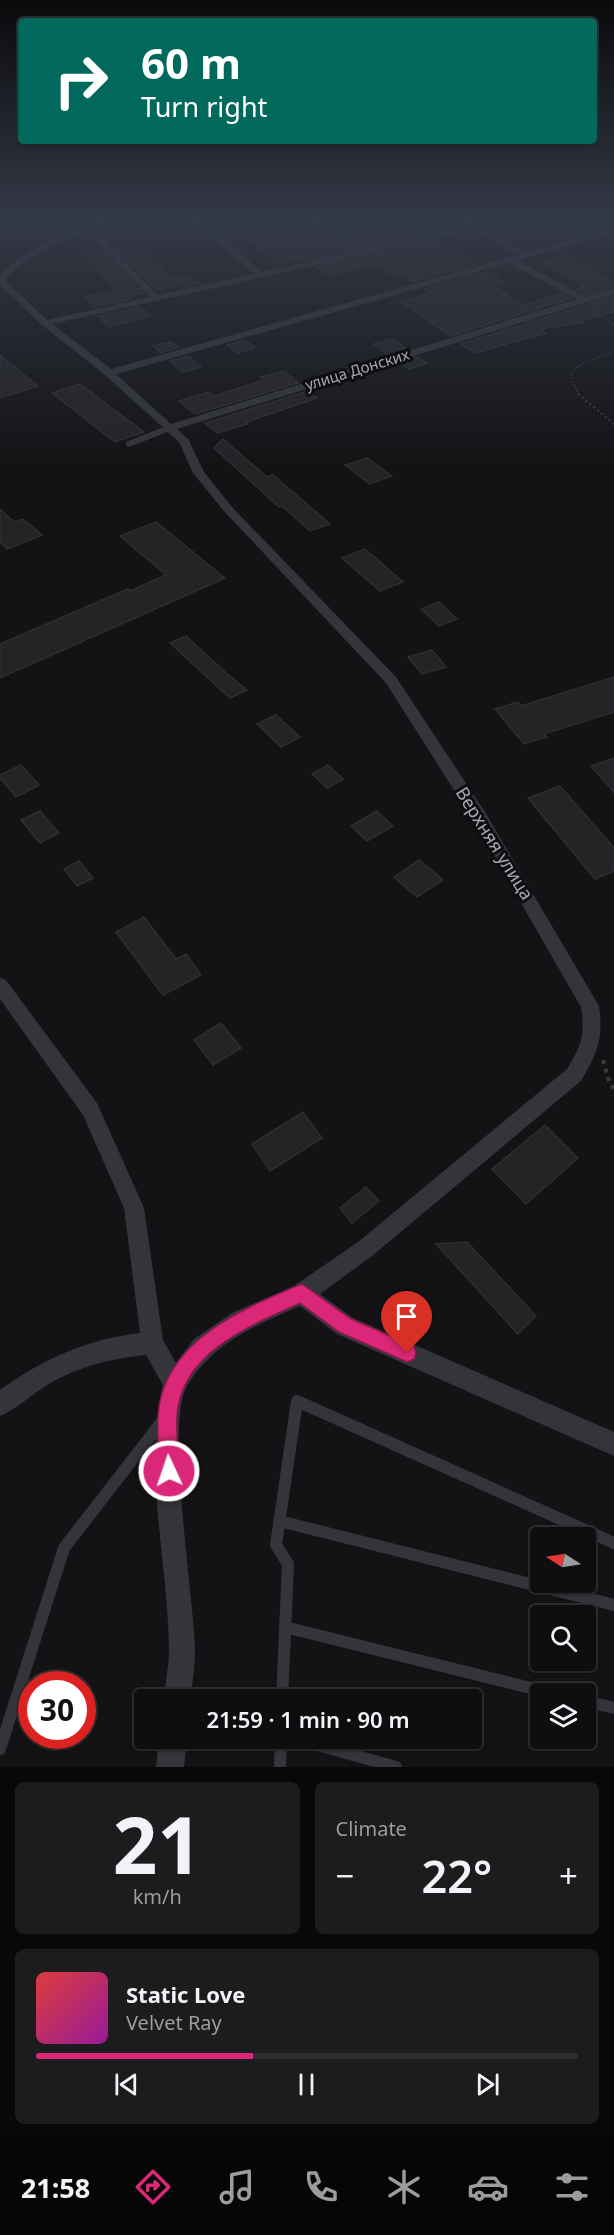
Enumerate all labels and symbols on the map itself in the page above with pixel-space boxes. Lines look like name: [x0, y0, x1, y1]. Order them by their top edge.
street label: улица Донских: [303, 344, 412, 394]
street label: Верхняя улица: [451, 782, 539, 904]
pin: [381, 1291, 432, 1353]
position arrow: [137, 1439, 201, 1503]
north arrow: [530, 1527, 596, 1593]
speed limit sign: 30: [18, 1671, 96, 1749]

